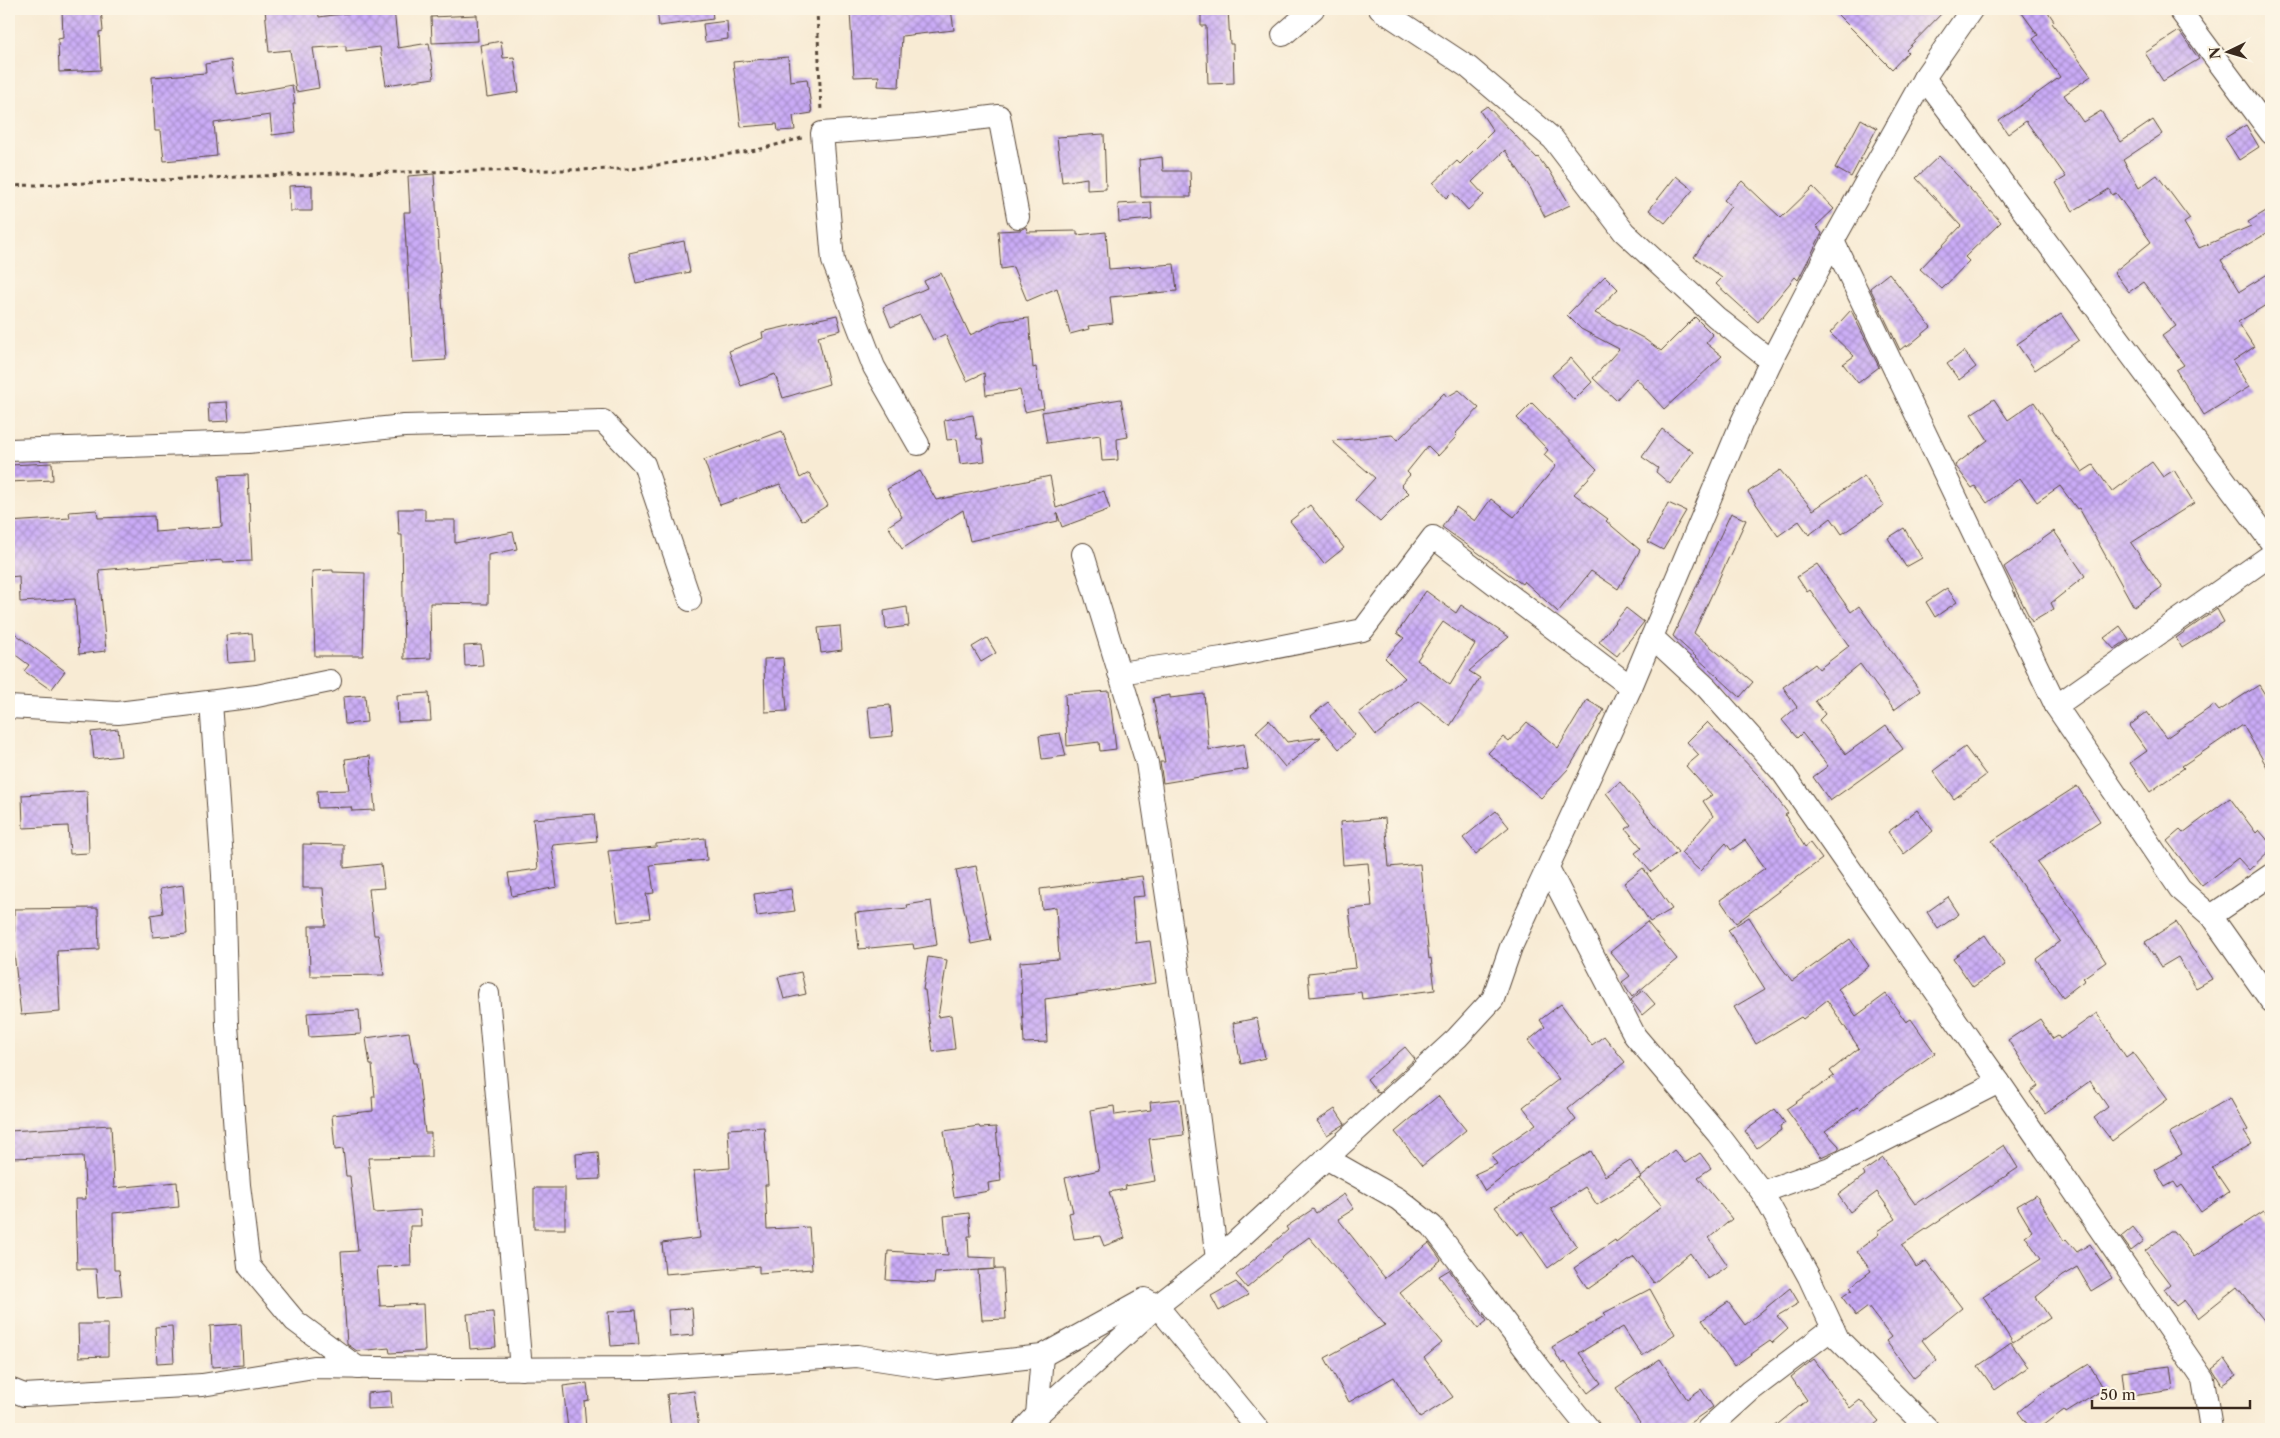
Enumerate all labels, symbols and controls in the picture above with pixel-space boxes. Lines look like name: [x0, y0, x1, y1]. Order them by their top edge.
north arrow: [2202, 28, 2252, 78]
text: N: [2206, 46, 2225, 60]
scale bar: [2092, 1378, 2250, 1410]
text: 50 m: [2100, 1385, 2136, 1404]

